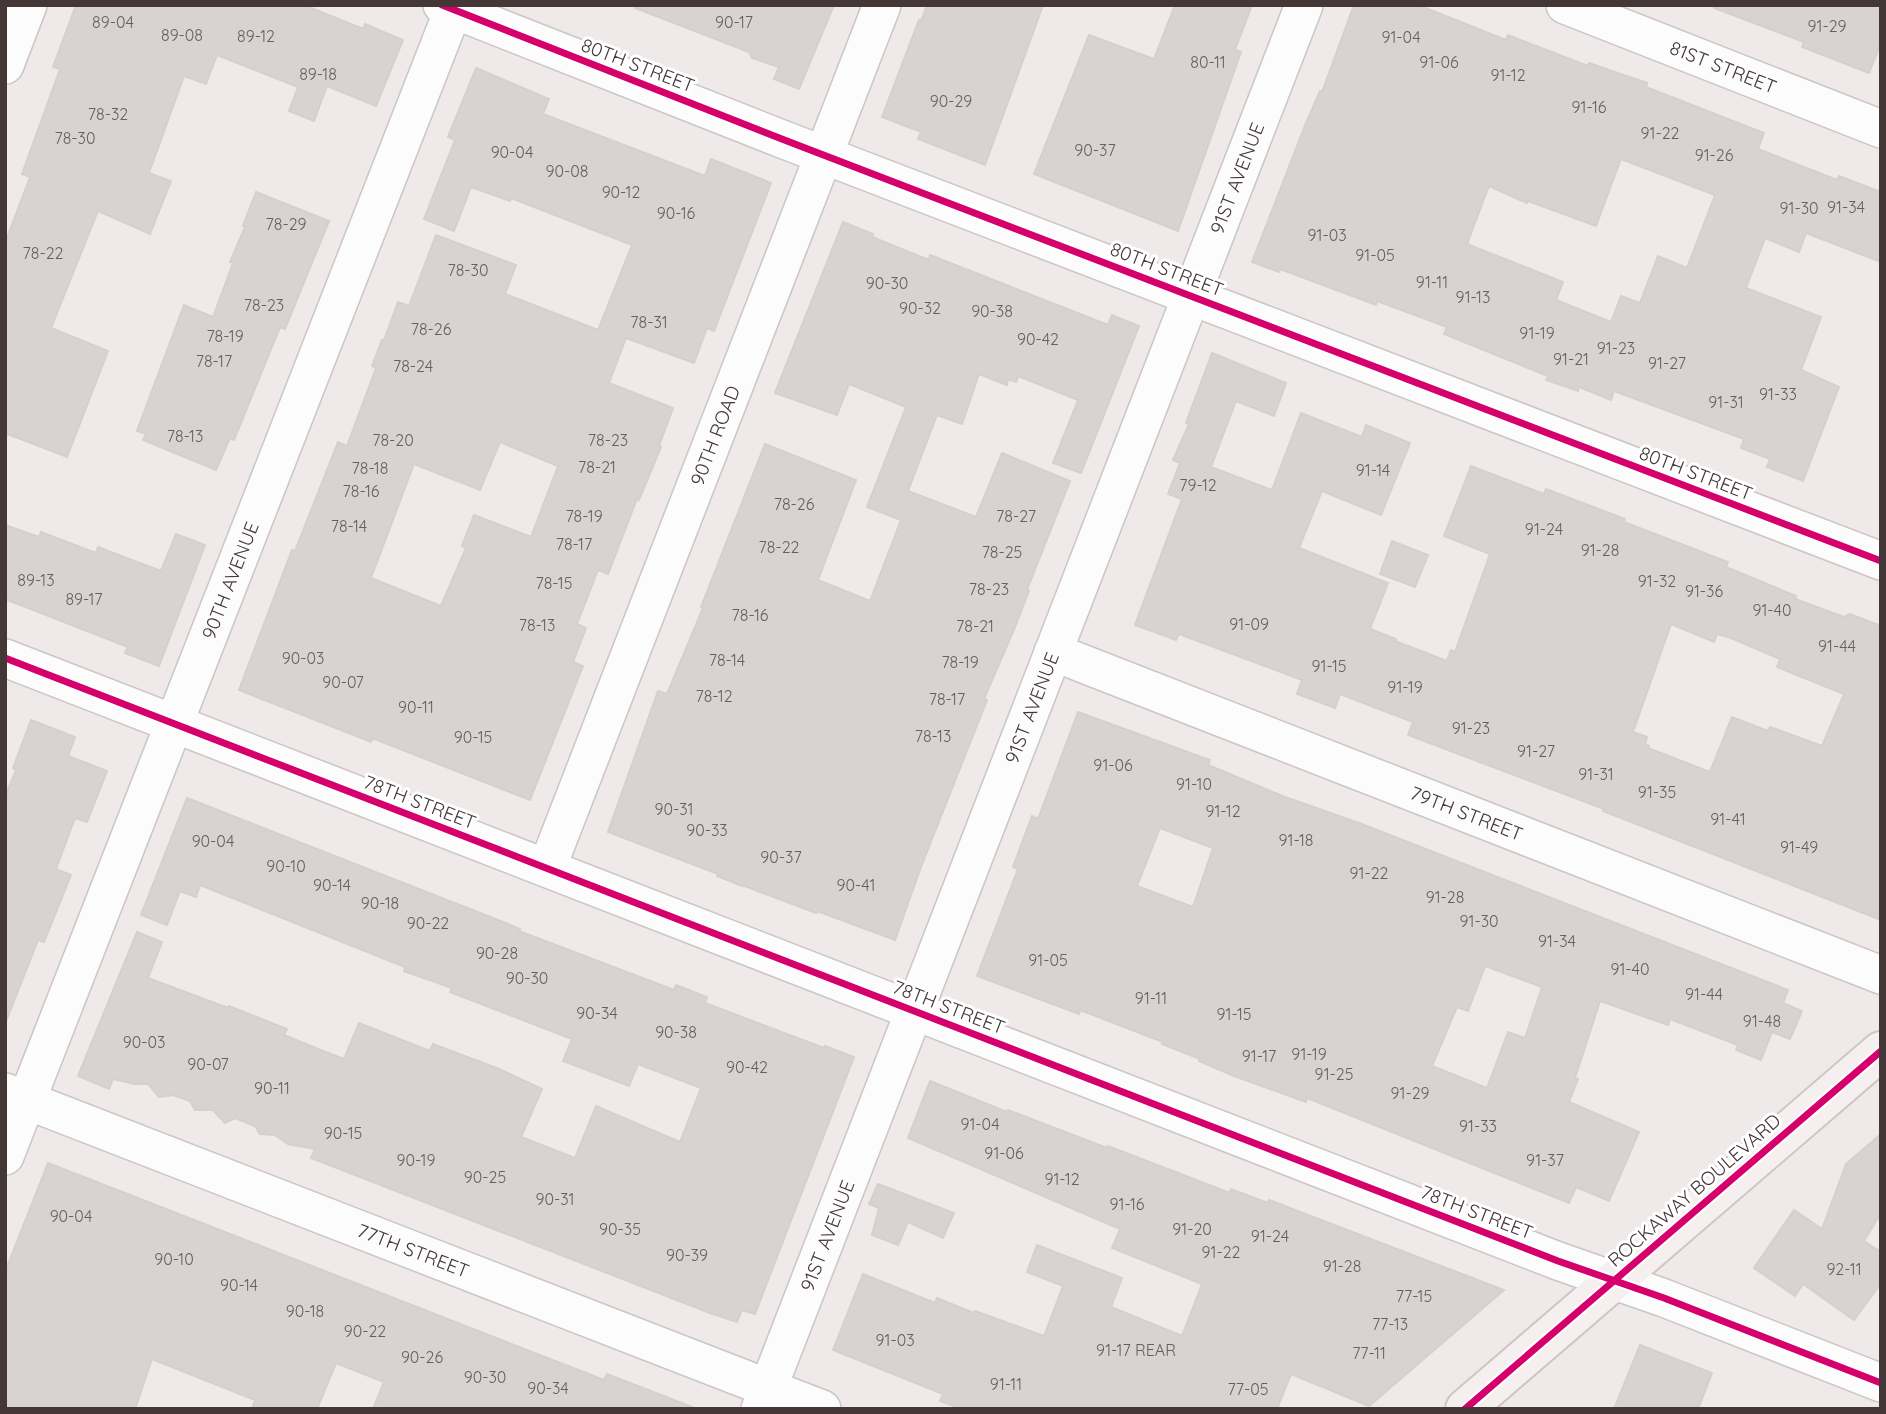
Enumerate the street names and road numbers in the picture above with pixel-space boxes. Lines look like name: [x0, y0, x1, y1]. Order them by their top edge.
street label: 80TH STREET: [578, 32, 698, 98]
street label: 81ST STREET: [1666, 35, 1780, 99]
street label: 91ST AVENUE: [1205, 119, 1269, 237]
street label: 80TH STREET: [1107, 236, 1227, 302]
street label: 90TH ROAD: [685, 382, 745, 489]
street label: 80TH STREET: [1636, 440, 1756, 506]
street label: 90TH AVENUE: [196, 518, 264, 643]
street label: 91ST AVENUE: [999, 649, 1064, 767]
street label: 78TH STREET: [360, 770, 480, 834]
street label: 79TH STREET: [1407, 781, 1526, 846]
street label: 78TH STREET: [889, 975, 1009, 1039]
street label: ROCKAWAY BOULEVARD: [1603, 1108, 1785, 1272]
street label: 91ST AVENUE: [795, 1177, 860, 1295]
street label: 78TH STREET: [1417, 1180, 1537, 1244]
street label: 77TH STREET: [354, 1218, 473, 1283]

